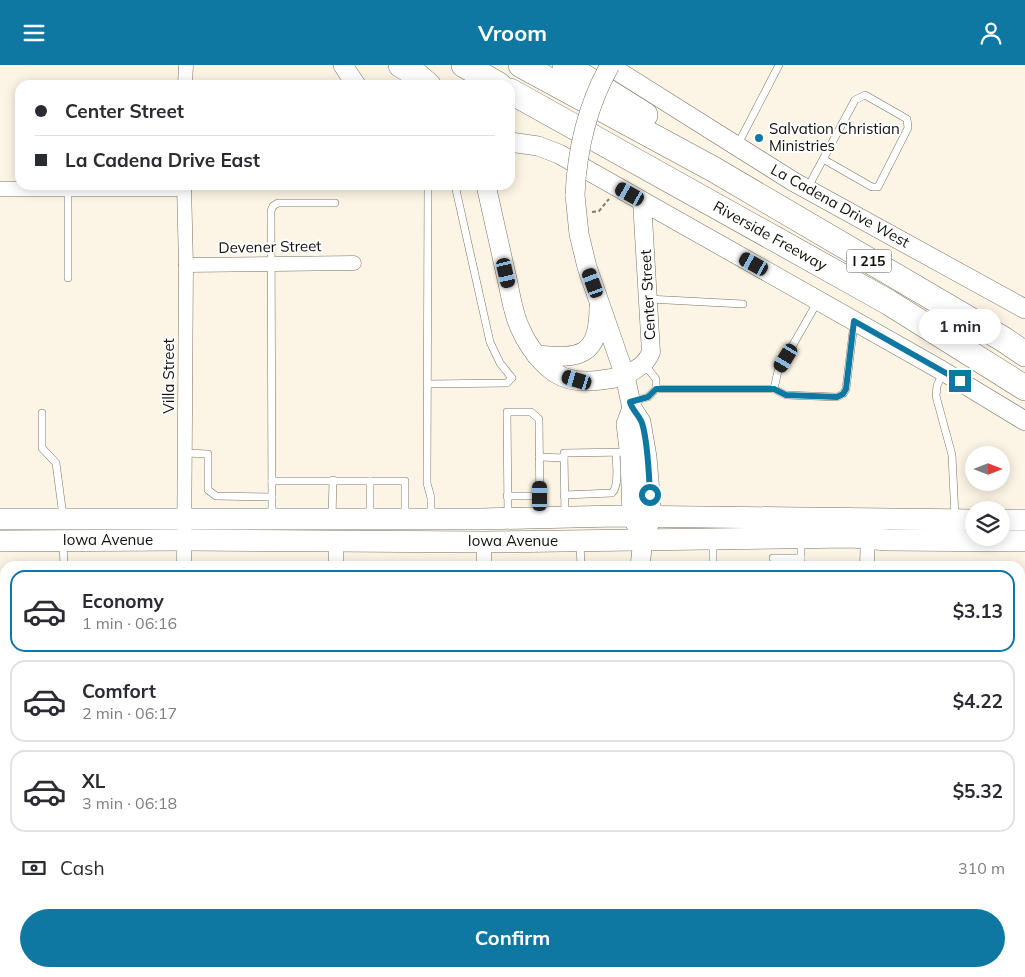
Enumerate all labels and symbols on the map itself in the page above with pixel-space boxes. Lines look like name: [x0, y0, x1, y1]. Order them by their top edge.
place label: Salvation Christian Ministries: [769, 119, 900, 155]
marker: Salvation Christian Ministries: [753, 132, 765, 144]
street label: La Cadena Drive West: [768, 160, 913, 252]
car: [613, 180, 646, 208]
street label: Riverside Freeway: [710, 196, 830, 275]
street label: Devener Street: [218, 236, 322, 257]
street label: Center Street: [636, 249, 659, 341]
car: [737, 250, 770, 278]
road number: I 215: [846, 250, 892, 273]
car: [495, 257, 516, 289]
car: [580, 266, 605, 300]
callout: 1 min: [919, 309, 1001, 343]
street label: Villa Street: [159, 338, 178, 414]
car: [771, 341, 800, 375]
car: [560, 368, 593, 392]
route end: [949, 370, 971, 392]
north arrow: [965, 446, 1010, 491]
car: [532, 481, 547, 511]
route start: [639, 484, 661, 506]
street label: Iowa Avenue: [63, 530, 153, 549]
street label: Iowa Avenue: [468, 531, 558, 550]

